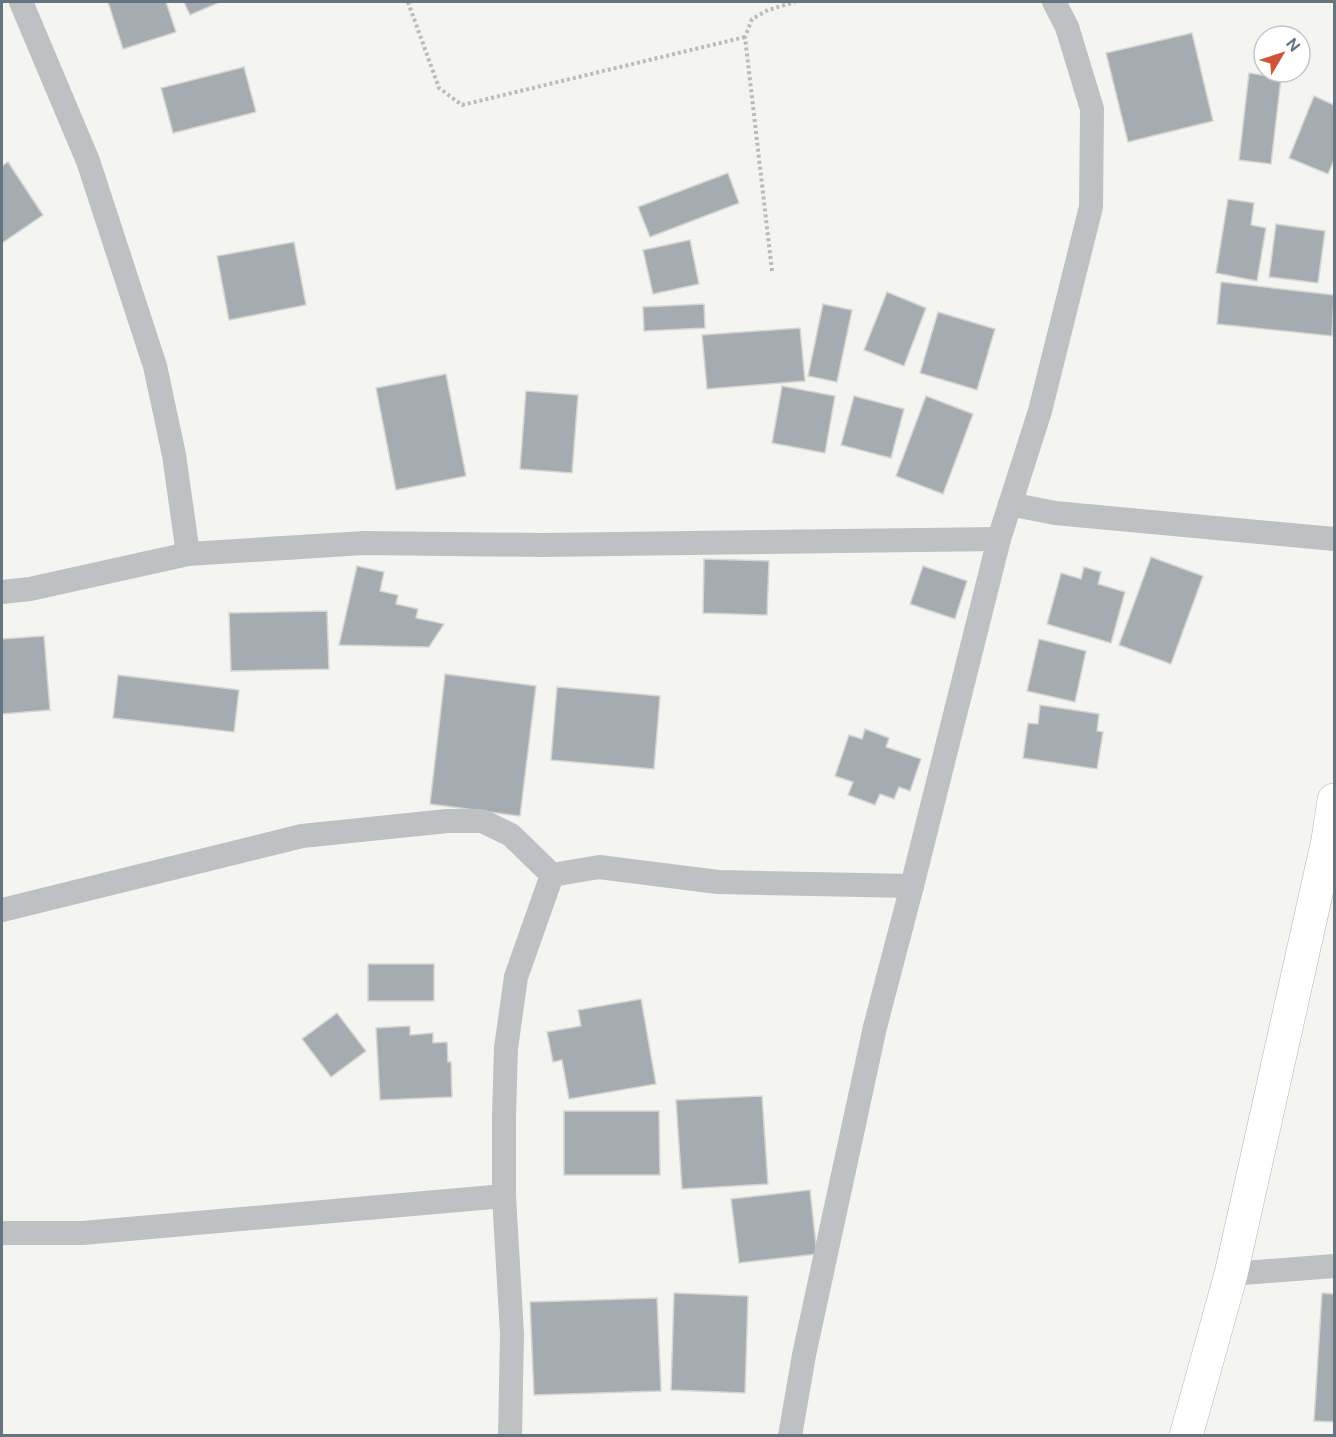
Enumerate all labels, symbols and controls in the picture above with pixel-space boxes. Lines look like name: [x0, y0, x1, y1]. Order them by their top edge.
north arrow: [1252, 24, 1312, 84]
text: N: [1281, 34, 1305, 56]

